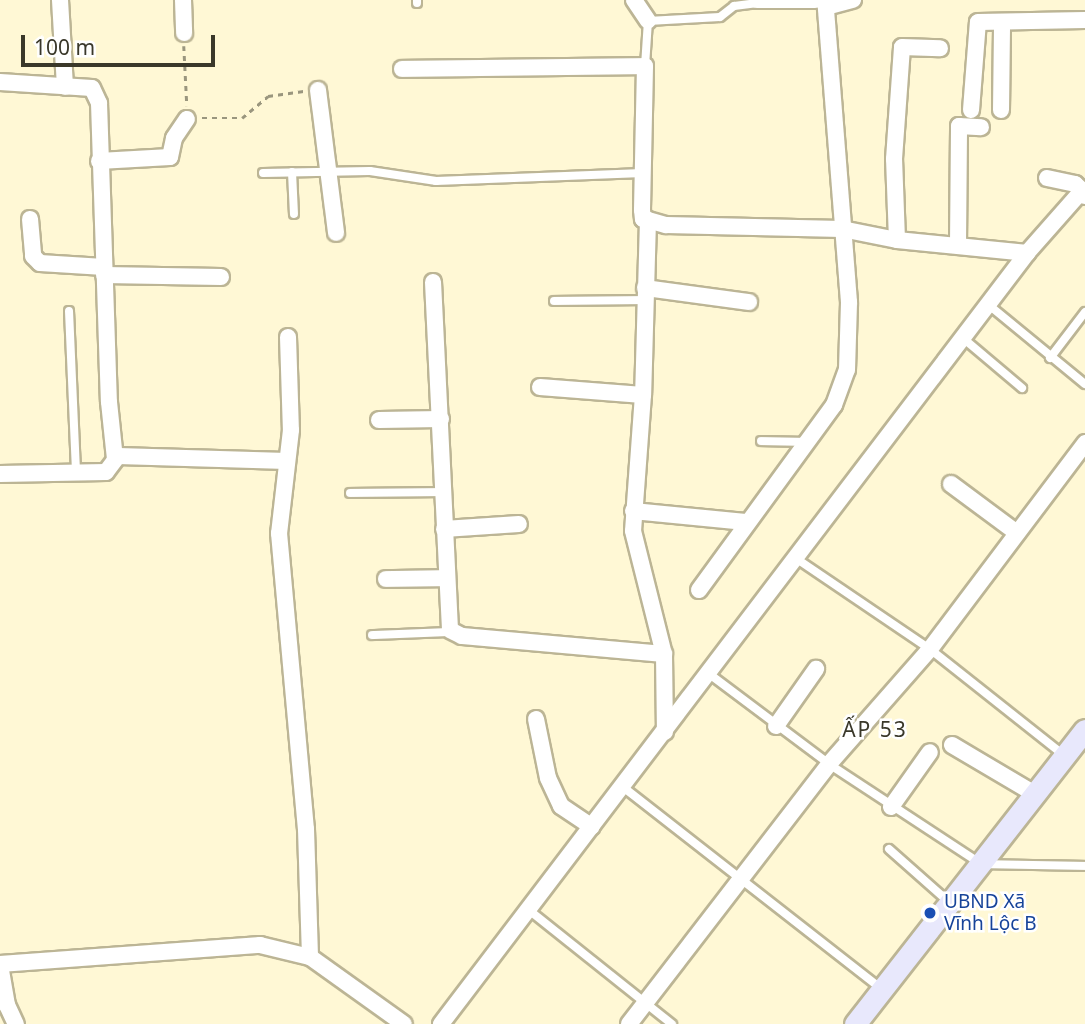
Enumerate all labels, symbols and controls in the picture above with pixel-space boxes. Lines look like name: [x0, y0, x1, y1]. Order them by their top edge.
scale bar: [24, 21, 219, 65]
text: 100 m: [34, 33, 95, 61]
district label: ẤP 53: [843, 716, 907, 742]
place label: UBND Xã Vĩnh Lộc B: [944, 891, 1037, 935]
marker: UBND Xã Vĩnh Lộc B: [922, 905, 938, 921]

